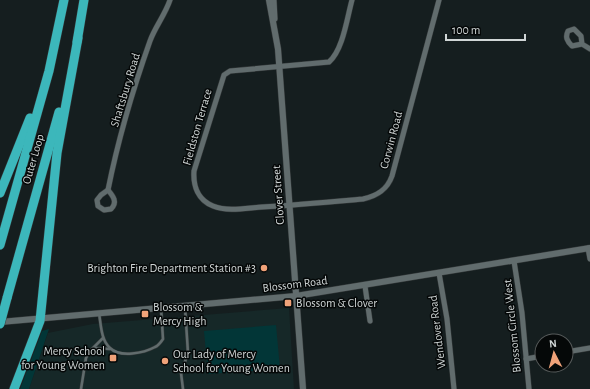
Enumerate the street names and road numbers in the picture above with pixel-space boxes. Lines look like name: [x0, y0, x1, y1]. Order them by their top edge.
street label: Shaftsbury Road: [108, 52, 143, 129]
street label: Fieldston Terrace: [180, 87, 214, 167]
street label: Corwin Road: [378, 110, 404, 170]
street label: Outer Loop: [20, 133, 46, 185]
street label: Clover Street: [270, 165, 286, 225]
street label: Blossom Road: [262, 274, 328, 294]
street label: Blossom Circle West: [501, 279, 523, 373]
street label: Wendover Road: [427, 295, 447, 369]

